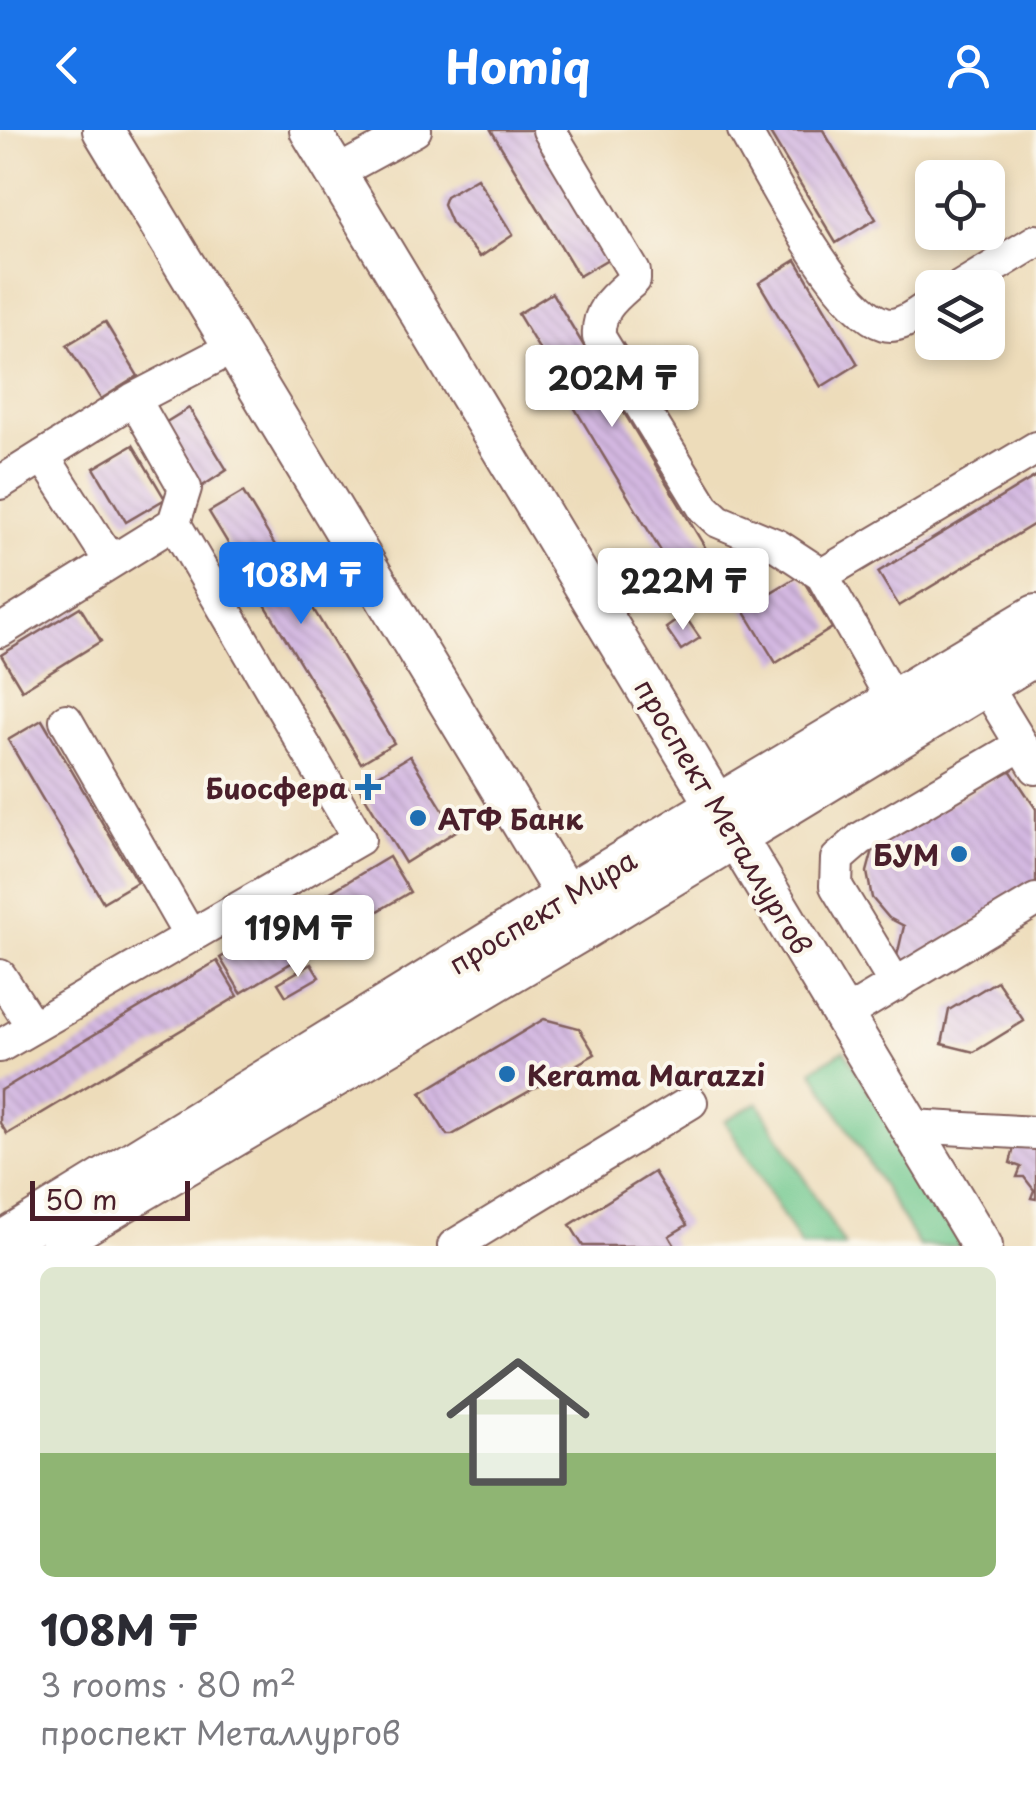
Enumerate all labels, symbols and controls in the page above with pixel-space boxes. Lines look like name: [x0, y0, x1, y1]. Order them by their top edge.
text: Homiq: [445, 31, 591, 99]
icon: back: [40, 38, 95, 93]
icon: person: [941, 38, 996, 93]
map controls: [915, 160, 1005, 360]
button: locate: [915, 160, 1005, 250]
button: layers: [915, 270, 1005, 360]
pin: 202M ₸: [531, 345, 693, 430]
text: 202M ₸: [547, 353, 677, 401]
pin: 108M ₸: [220, 542, 382, 627]
pin: 222M ₸: [602, 548, 764, 633]
text: 108M ₸: [241, 550, 361, 598]
text: 222M ₸: [620, 556, 746, 604]
street label: проспект Металлургов: [624, 670, 824, 962]
place label: Биосфера: [205, 766, 348, 809]
marker: Биосфера: [357, 776, 379, 798]
place label: АТФ Банк: [438, 797, 583, 840]
marker: АТФ Банк: [407, 807, 429, 829]
place label: БУМ: [873, 833, 939, 876]
street label: проспект Мира: [440, 838, 645, 984]
marker: БУМ: [948, 843, 970, 865]
pin: 119M ₸: [217, 895, 379, 980]
text: 119M ₸: [244, 903, 352, 951]
place label: Kerama Marazzi: [527, 1053, 765, 1096]
marker: Kerama Marazzi: [496, 1063, 518, 1085]
scale bar: [30, 1176, 190, 1220]
text: 50 m: [45, 1177, 118, 1220]
icon: home: [428, 1332, 608, 1512]
text: 108M ₸: [40, 1597, 197, 1660]
text: 3 rooms · 80 m²: [40, 1660, 296, 1708]
text: проспект Металлургов: [40, 1708, 401, 1756]

